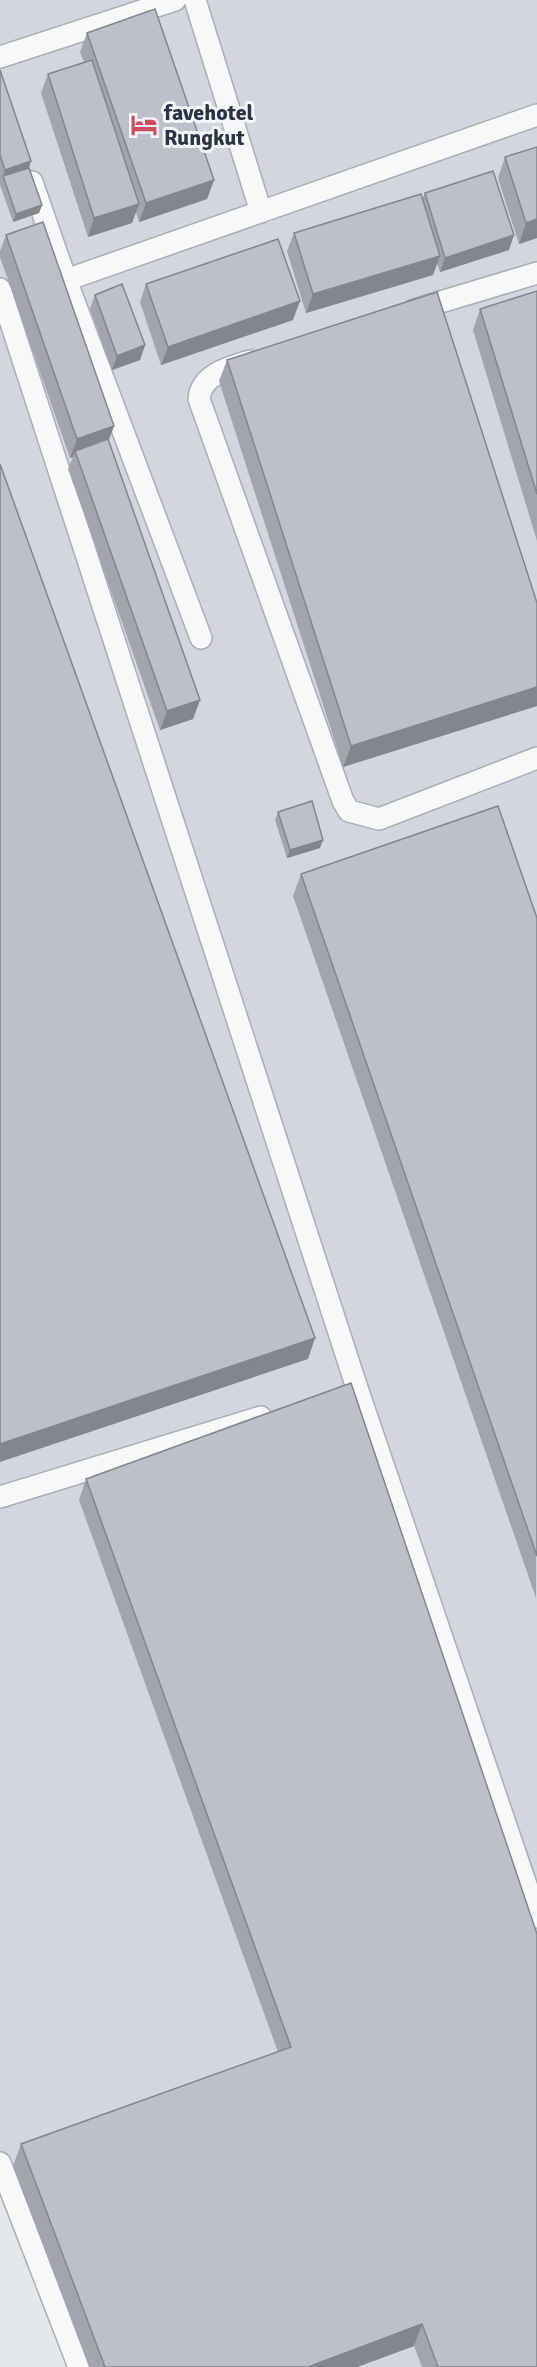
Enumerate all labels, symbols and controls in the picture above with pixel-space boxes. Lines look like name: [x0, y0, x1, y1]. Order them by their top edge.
place label: favehotel Rungkut: [163, 99, 254, 151]
hotel icon: favehotel Rungkut: [129, 110, 159, 140]

